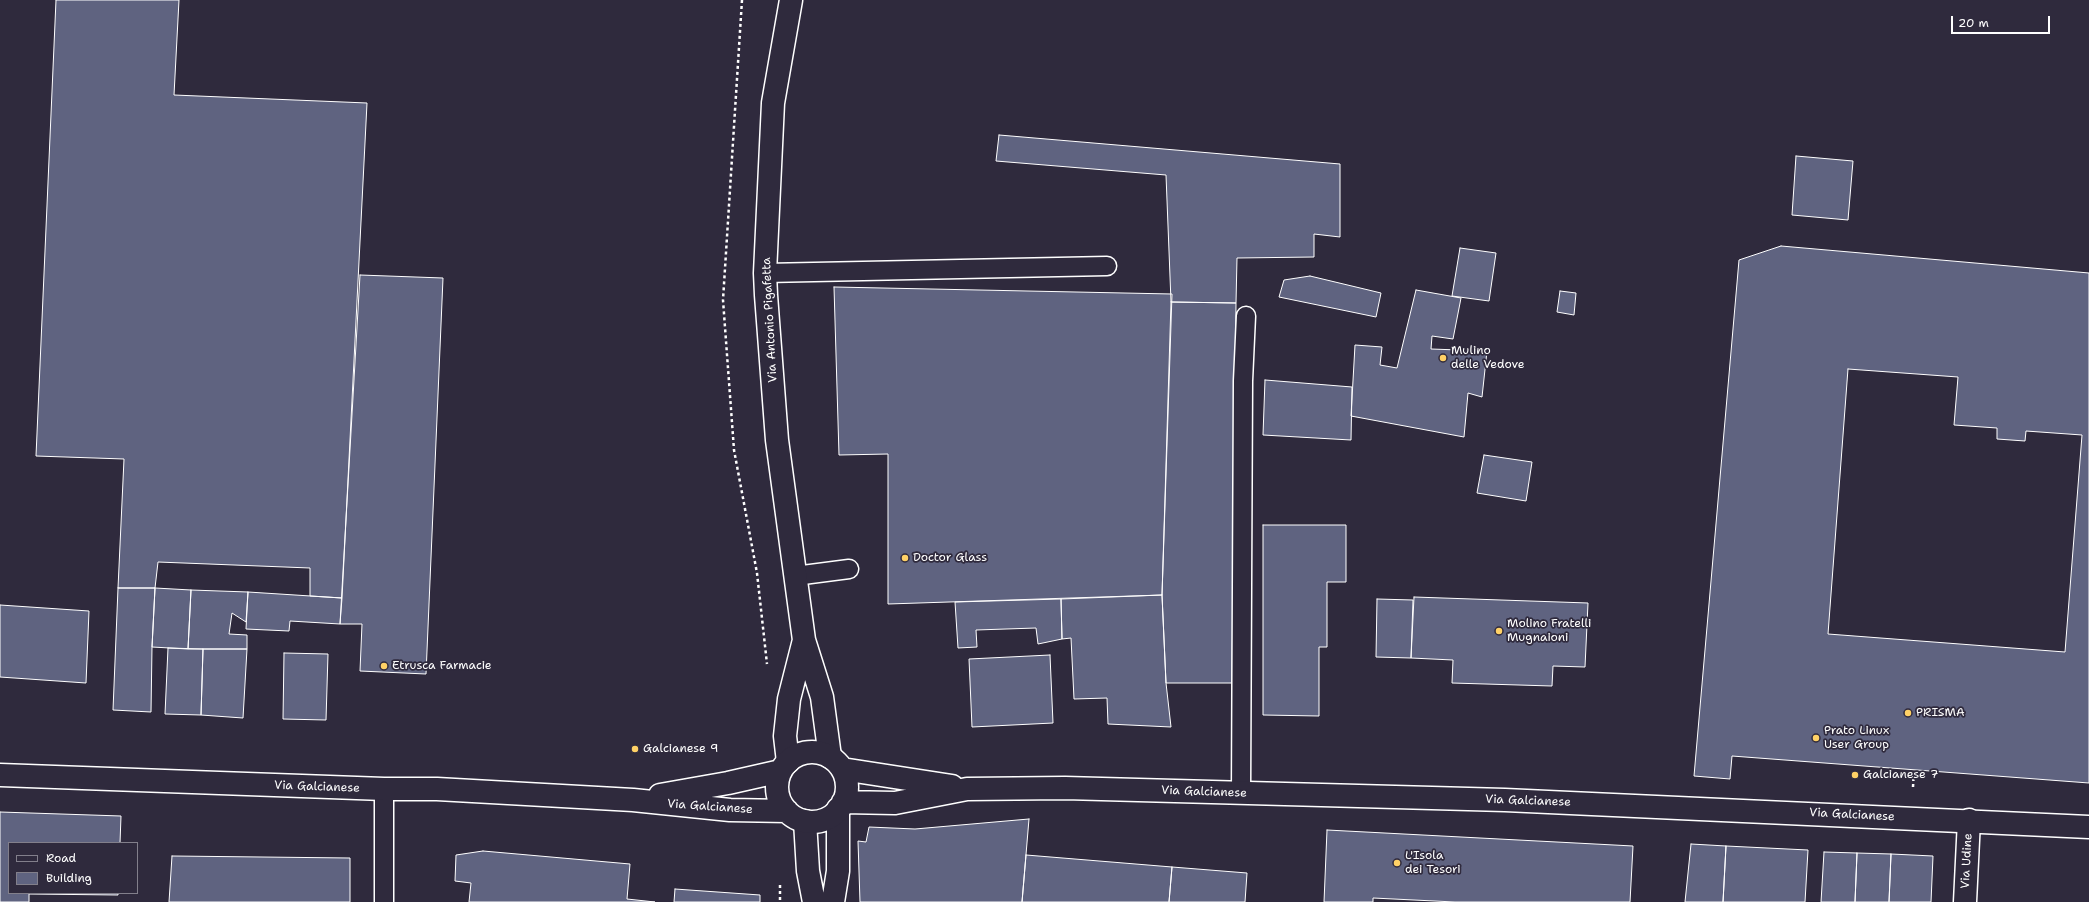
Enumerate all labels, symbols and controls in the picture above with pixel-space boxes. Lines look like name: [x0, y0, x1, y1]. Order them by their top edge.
scale bar: [1953, 8, 2052, 34]
text: 20 m: [1958, 15, 1989, 31]
street label: Via Antonio Pigafetta: [760, 257, 780, 383]
place label: Mulino delle Vedove: [1451, 344, 1525, 372]
marker: Mulino delle Vedove: [1438, 353, 1448, 363]
place label: Doctor Glass: [913, 551, 987, 565]
marker: Doctor Glass: [900, 553, 910, 563]
place label: Molino Fratelli Mugnaioni: [1507, 617, 1592, 645]
marker: Molino Fratelli Mugnaioni: [1494, 626, 1504, 636]
place label: Etrusca Farmacie: [392, 659, 492, 673]
marker: Etrusca Farmacie: [379, 661, 389, 671]
place label: PRISMA: [1916, 706, 1965, 720]
marker: PRISMA: [1903, 708, 1913, 718]
place label: Prato Linux User Group: [1824, 724, 1889, 752]
marker: Prato Linux User Group: [1811, 733, 1821, 743]
place label: Galcianese 9: [643, 742, 718, 756]
marker: Galcianese 9: [630, 744, 640, 754]
place label: Galcianese 7: [1863, 768, 1938, 782]
marker: Galcianese 7: [1850, 770, 1860, 780]
street label: Via Galcianese: [274, 778, 360, 796]
street label: Via Galcianese: [1161, 783, 1247, 801]
street label: Via Galcianese: [1485, 792, 1571, 810]
street label: Via Galcianese: [667, 797, 753, 817]
street label: Via Galcianese: [1809, 806, 1895, 824]
street label: Via Udine: [1958, 833, 1976, 889]
legend: [8, 842, 138, 894]
place label: L'Isola dei Tesori: [1405, 849, 1461, 877]
text: Road: [46, 850, 76, 866]
marker: L'Isola dei Tesori: [1392, 858, 1402, 868]
text: Building: [46, 870, 92, 886]

